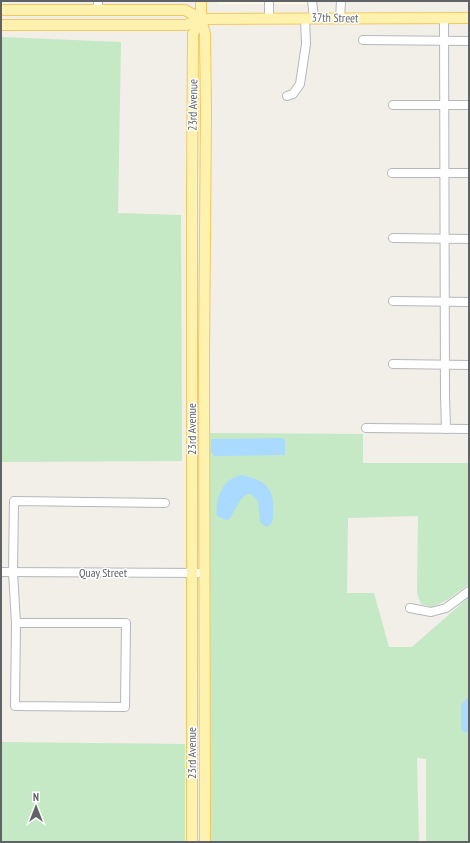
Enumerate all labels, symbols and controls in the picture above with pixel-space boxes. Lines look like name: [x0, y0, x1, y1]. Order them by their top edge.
street label: 37th Street: [312, 10, 359, 25]
street label: 23rd Avenue: [185, 79, 200, 131]
street label: 23rd Avenue: [184, 403, 199, 455]
street label: Quay Street: [79, 565, 128, 580]
street label: 23rd Avenue: [184, 727, 199, 779]
north arrow: [16, 787, 56, 827]
text: N: [33, 790, 39, 804]

